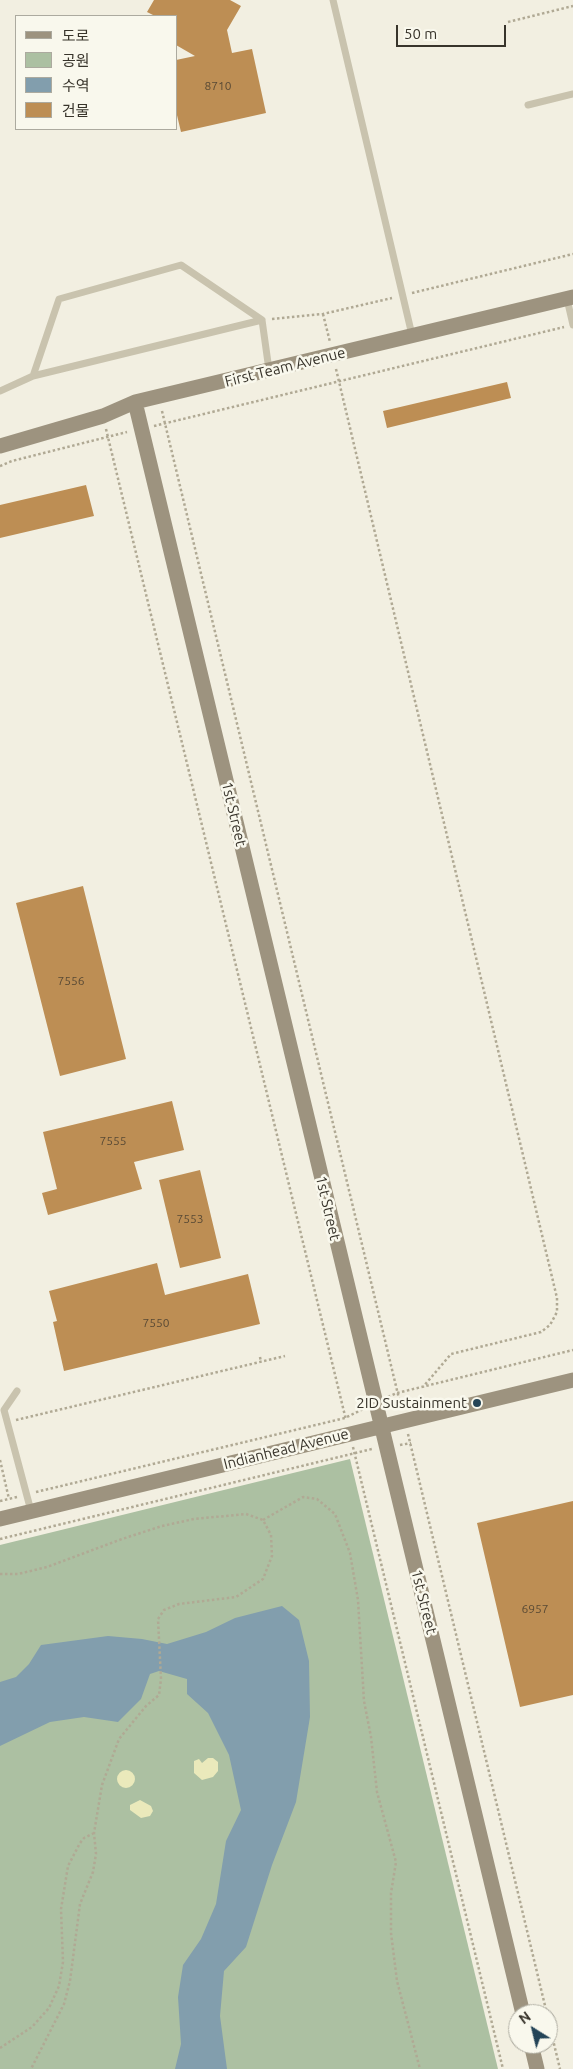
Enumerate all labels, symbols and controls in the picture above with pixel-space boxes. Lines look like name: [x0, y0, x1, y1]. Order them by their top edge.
legend: [15, 15, 178, 130]
scale bar: [398, 15, 508, 47]
text: 50 m: [404, 25, 437, 42]
text: 도로: [62, 27, 90, 44]
text: 공원: [62, 52, 90, 69]
text: 수역: [62, 77, 90, 94]
house number: 8710: [204, 79, 232, 93]
text: 건물: [62, 102, 90, 119]
street label: First Team Avenue: [223, 343, 347, 391]
street label: 1st Street: [218, 780, 250, 848]
house number: 7556: [57, 974, 85, 988]
house number: 7555: [99, 1134, 127, 1148]
street label: 1st Street: [312, 1174, 344, 1242]
house number: 7553: [176, 1212, 204, 1226]
house number: 7550: [142, 1316, 170, 1330]
place label: 2ID Sustainment: [356, 1394, 467, 1412]
marker: 2ID Sustainment: [471, 1397, 483, 1409]
street label: Indianhead Avenue: [222, 1425, 350, 1473]
street label: 1st Street: [407, 1568, 441, 1636]
house number: 6957: [521, 1602, 549, 1616]
north arrow: [508, 2004, 558, 2054]
text: N: [516, 2008, 534, 2027]

